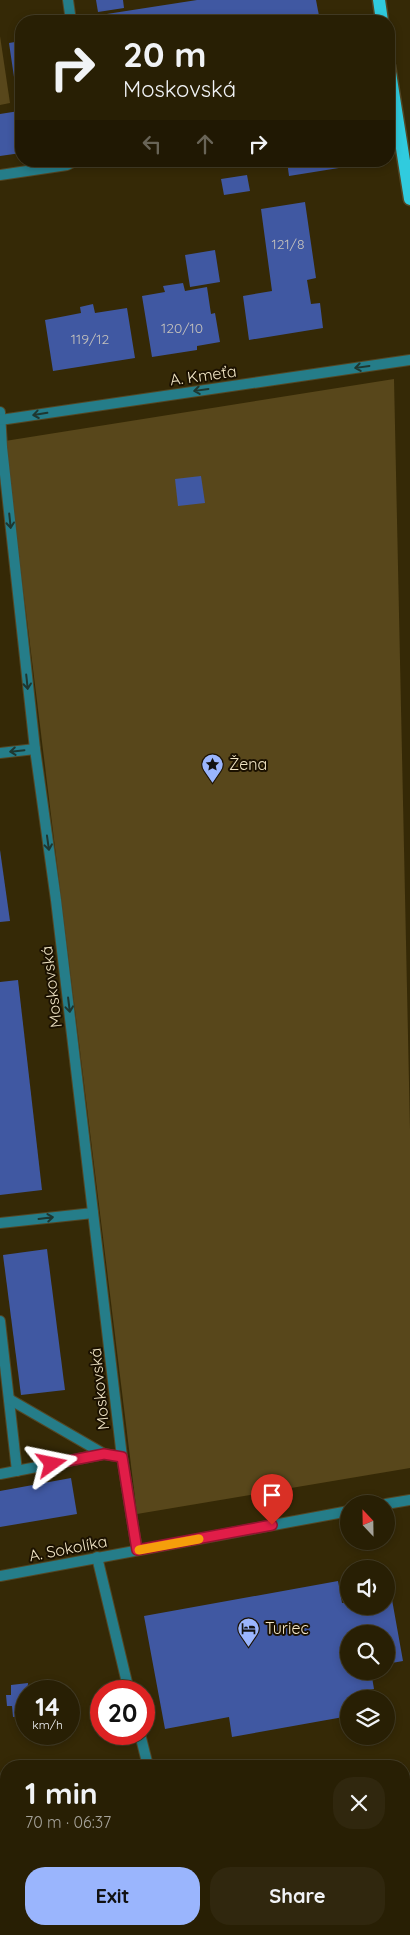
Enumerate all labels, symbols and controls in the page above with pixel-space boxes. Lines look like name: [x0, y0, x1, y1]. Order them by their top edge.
text: 20 m: [123, 32, 206, 76]
icon: right: [40, 35, 105, 100]
text: Moskovská: [123, 75, 236, 103]
icon: left: [138, 130, 166, 158]
icon: ahead: [191, 130, 219, 158]
icon: right: [244, 130, 272, 158]
house number: 121/8: [272, 235, 304, 253]
house number: 120/10: [161, 319, 203, 337]
house number: 119/12: [71, 330, 109, 348]
street label: A. Kmeťa: [168, 360, 238, 390]
one-way arrow: [354, 362, 370, 372]
one-way arrow: [193, 386, 209, 396]
one-way arrow: [32, 409, 48, 419]
one-way arrow: [5, 512, 15, 528]
one-way arrow: [23, 674, 32, 690]
one-way arrow: [10, 746, 26, 756]
place icon: Žena: [201, 752, 225, 783]
place label: Žena: [229, 754, 267, 774]
one-way arrow: [43, 835, 53, 851]
street label: Moskovská: [36, 945, 66, 1029]
one-way arrow: [64, 996, 74, 1012]
one-way arrow: [38, 1213, 54, 1223]
street label: Moskovská: [85, 1347, 113, 1431]
position arrow: [25, 1437, 77, 1489]
pin: [251, 1474, 293, 1525]
icon: arrive: [258, 1481, 286, 1509]
north arrow: [340, 1495, 395, 1550]
map controls: [340, 1495, 395, 1745]
street label: A. Sokolíka: [27, 1531, 109, 1565]
button: sound: [340, 1560, 395, 1615]
hotel icon: Turiec: [237, 1616, 261, 1647]
place label: Turiec: [265, 1618, 309, 1638]
button: search: [340, 1625, 395, 1680]
speed limit sign: 20: [90, 1680, 155, 1745]
button: layers: [340, 1690, 395, 1745]
text: 14: [35, 1691, 60, 1722]
text: km/h: [32, 1717, 63, 1732]
text: 1 min: [25, 1774, 98, 1812]
button: close: [333, 1777, 385, 1829]
text: 70 m · 06:37: [25, 1812, 111, 1832]
button: Exit: [25, 1867, 200, 1925]
button: Share: [210, 1867, 385, 1925]

